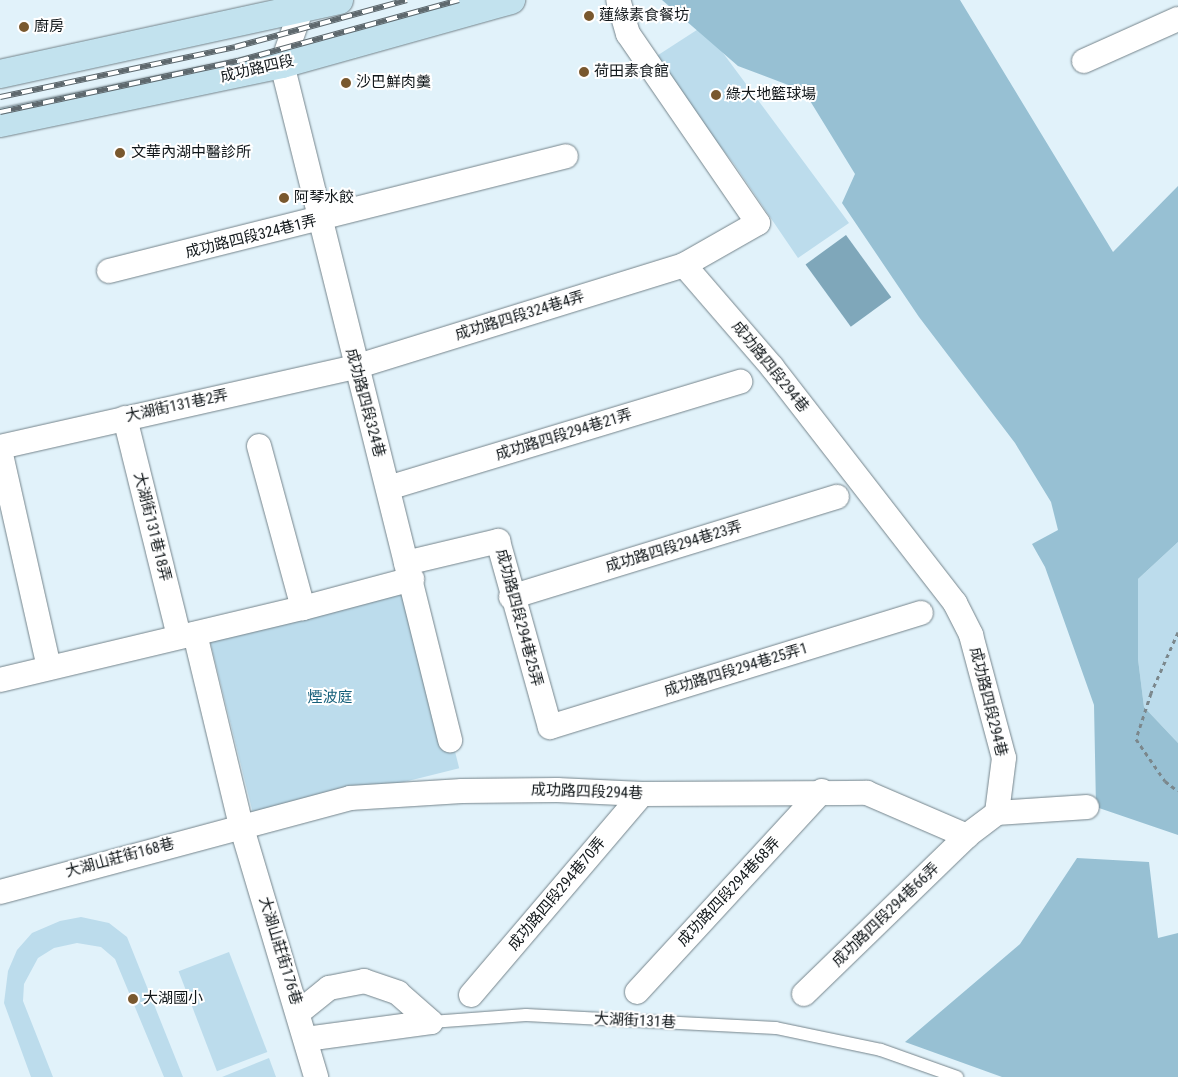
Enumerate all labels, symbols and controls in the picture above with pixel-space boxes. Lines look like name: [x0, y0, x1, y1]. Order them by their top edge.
place label: 蓮緣素食餐坊: [599, 7, 689, 25]
marker: 蓮緣素食餐坊: [583, 10, 595, 22]
place label: 廚房: [34, 18, 64, 36]
marker: 廚房: [18, 21, 30, 33]
street label: 成功路四段: [218, 52, 296, 86]
place label: 荷田素食館: [594, 63, 669, 81]
marker: 荷田素食館: [578, 66, 590, 78]
place label: 沙巴鮮肉羹: [356, 74, 431, 92]
marker: 沙巴鮮肉羹: [340, 77, 352, 89]
place label: 綠大地籃球場: [726, 86, 816, 104]
marker: 綠大地籃球場: [710, 89, 722, 101]
place label: 文華內湖中醫診所: [131, 144, 251, 162]
marker: 文華內湖中醫診所: [113, 146, 127, 160]
place label: 阿琴水餃: [294, 189, 354, 207]
marker: 阿琴水餃: [278, 192, 290, 204]
street label: 成功路四段324巷1弄: [184, 212, 318, 262]
street label: 成功路四段324巷4弄: [453, 288, 587, 344]
street label: 成功路四段294巷: [728, 318, 812, 416]
street label: 成功路四段324巷: [342, 346, 388, 460]
street label: 大湖街131巷2弄: [124, 386, 230, 426]
street label: 成功路四段294巷21弄: [493, 406, 635, 464]
street label: 大湖街131巷18弄: [130, 470, 174, 584]
street label: 成功路四段294巷23弄: [603, 518, 745, 576]
street label: 成功路四段294巷25弄: [492, 547, 546, 689]
street label: 成功路四段294巷25弄1: [662, 640, 810, 700]
street label: 成功路四段294巷: [966, 645, 1010, 759]
park label: 煙波庭: [308, 689, 352, 707]
street label: 成功路四段294巷: [531, 781, 643, 803]
street label: 成功路四段294巷70弄: [504, 834, 610, 954]
street label: 成功路四段294巷68弄: [674, 834, 784, 950]
street label: 大湖山莊街168巷: [63, 835, 177, 881]
street label: 成功路四段294巷66弄: [829, 859, 943, 971]
street label: 大湖山莊街176巷: [255, 895, 305, 1007]
place label: 大湖國小: [143, 990, 203, 1008]
marker: 大湖國小: [127, 993, 139, 1005]
street label: 大湖街131巷: [593, 1010, 677, 1032]

